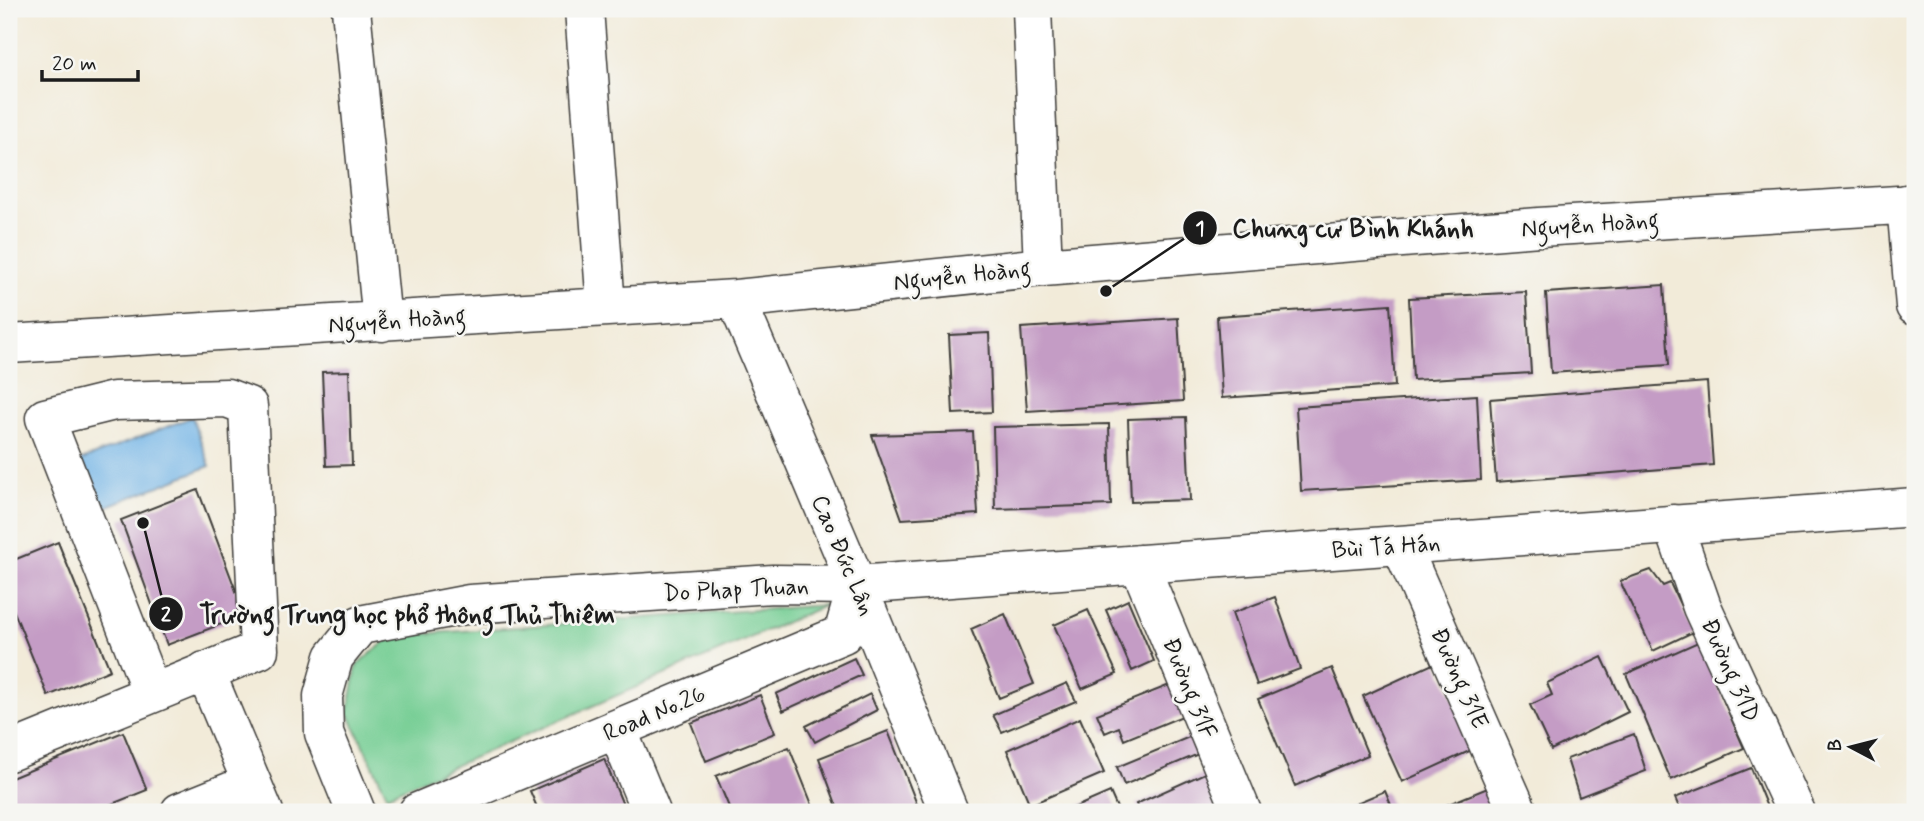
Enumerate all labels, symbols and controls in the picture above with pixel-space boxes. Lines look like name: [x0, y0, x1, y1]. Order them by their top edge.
scale bar: [42, 38, 138, 82]
text: 20 m: [52, 50, 97, 78]
callout: Chung cư Bình Khánh: [1182, 204, 1489, 251]
street label: Nguyễn Hoàng: [1520, 205, 1660, 249]
text: Chung cư Bình Khánh: [1232, 213, 1474, 248]
text: 1: [1195, 215, 1205, 243]
street label: Nguyễn Hoàng: [892, 254, 1033, 302]
street label: Nguyễn Hoàng: [327, 301, 467, 345]
street label: Cao Đức Lân: [803, 490, 882, 621]
street label: Bùi Tá Hán: [1331, 528, 1441, 567]
street label: Do Phap Thuan: [663, 571, 810, 610]
callout: Trường Trung học phổ thông Thủ Thiêm: [149, 591, 629, 638]
text: Trường Trung học phổ thông Thủ Thiêm: [199, 599, 615, 636]
text: 2: [161, 601, 172, 629]
street label: Đường 31D: [1690, 614, 1766, 729]
street label: Đường 31E: [1420, 623, 1495, 735]
street label: Đường 31F: [1151, 633, 1223, 745]
street label: Road No.26: [599, 679, 711, 750]
north arrow: [1815, 712, 1885, 782]
text: B: [1822, 738, 1849, 753]

